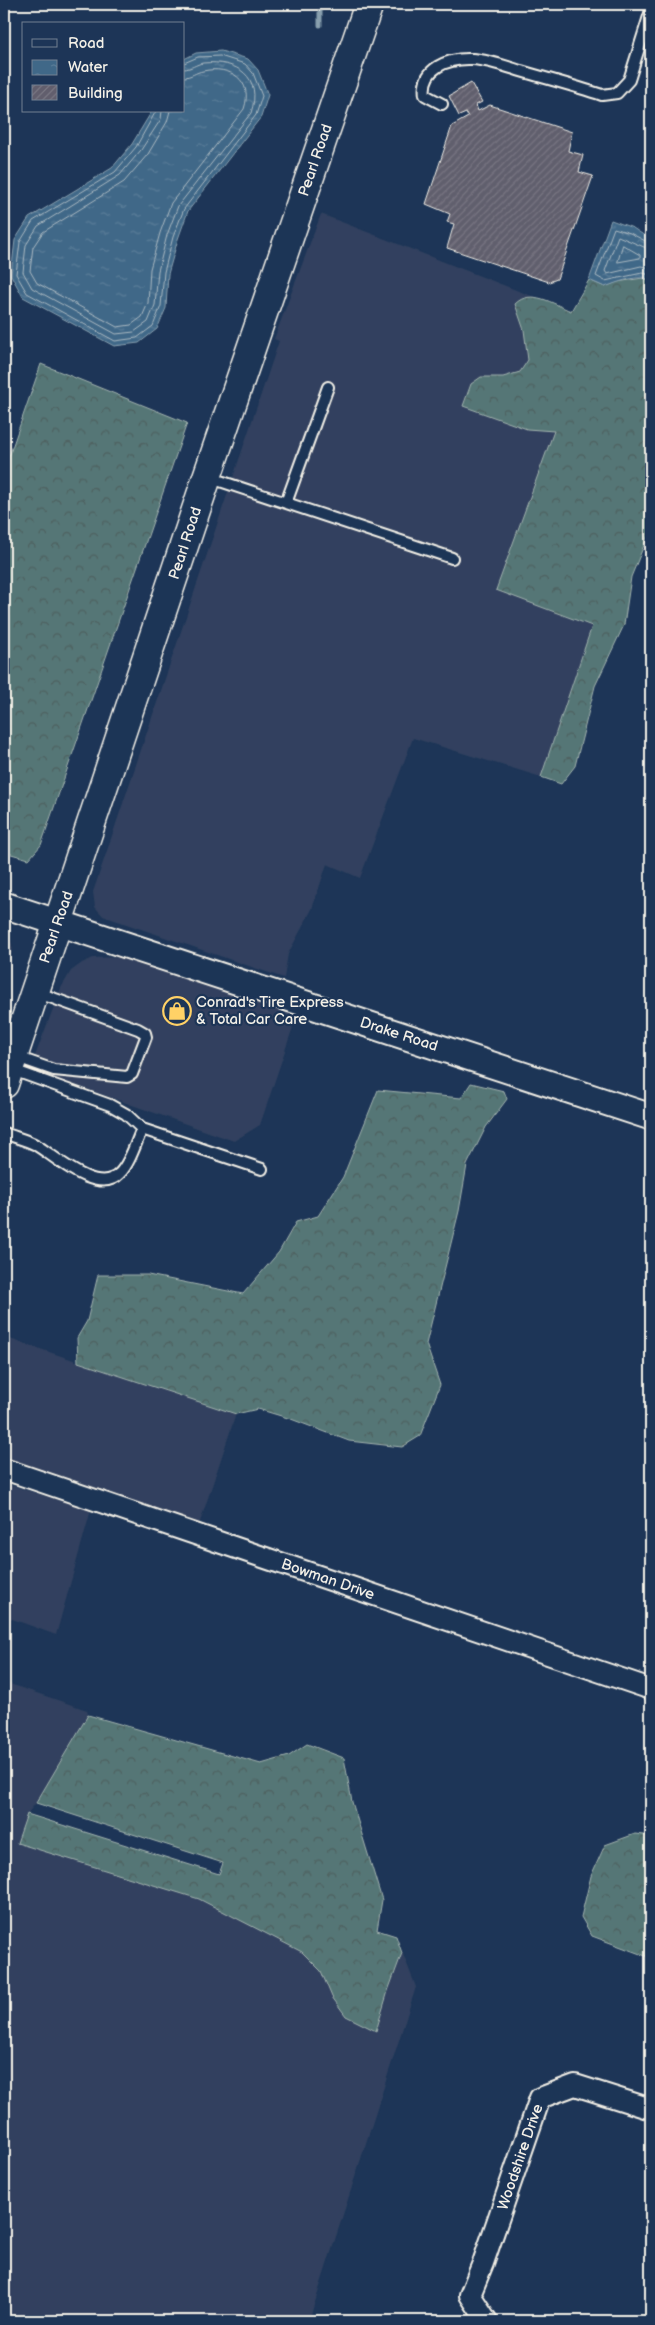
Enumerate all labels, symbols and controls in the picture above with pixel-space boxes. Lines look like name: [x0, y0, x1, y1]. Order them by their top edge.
legend: [22, 22, 185, 112]
text: Road: [68, 34, 104, 53]
text: Water: [68, 58, 108, 77]
text: Building: [68, 84, 123, 103]
street label: Pearl Road: [294, 121, 337, 199]
street label: Pearl Road: [165, 504, 206, 582]
street label: Pearl Road: [35, 888, 78, 966]
place label: Conrad's Tire Express & Total Car Care: [196, 993, 344, 1029]
shop icon: Conrad's Tire Express & Total Car Care: [162, 996, 192, 1026]
street label: Drake Road: [357, 1013, 440, 1056]
street label: Bowman Drive: [279, 1555, 377, 1604]
street label: Woodshire Drive: [493, 2101, 548, 2213]

